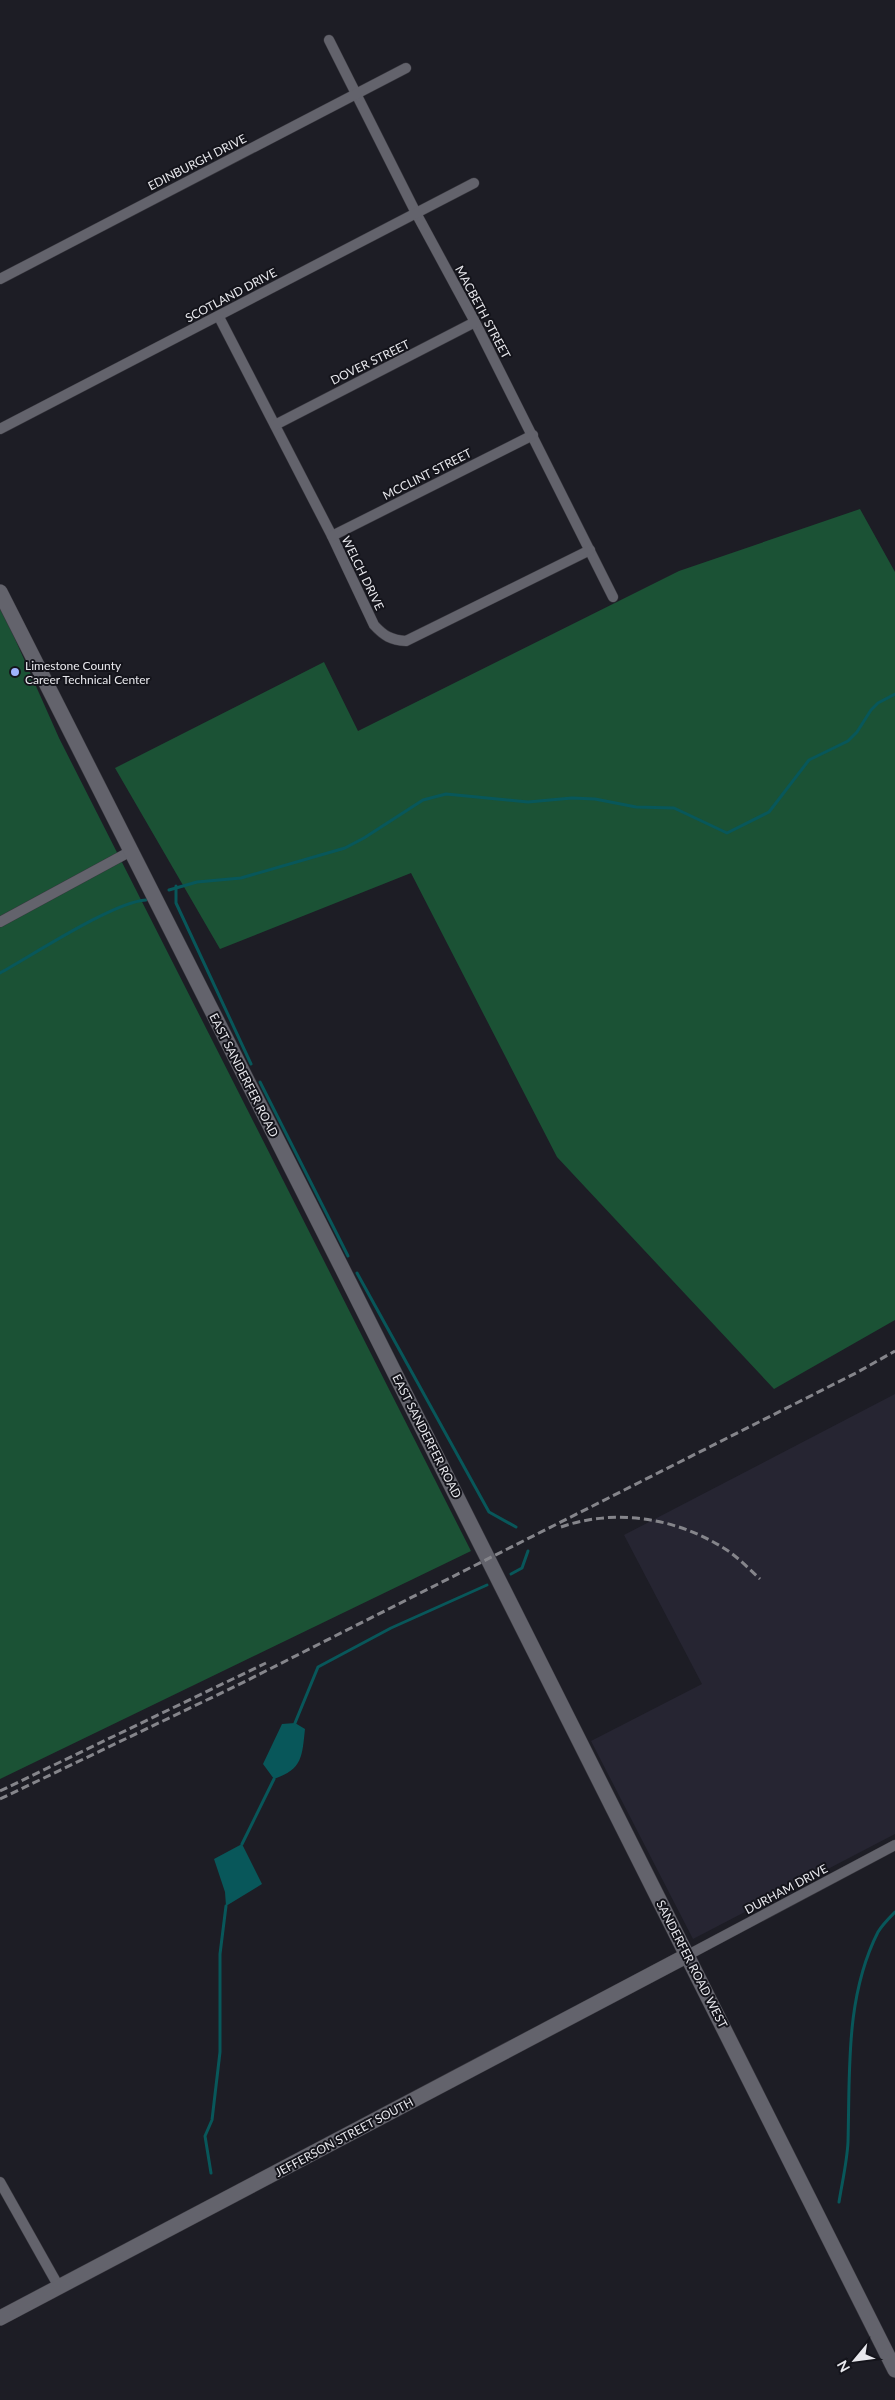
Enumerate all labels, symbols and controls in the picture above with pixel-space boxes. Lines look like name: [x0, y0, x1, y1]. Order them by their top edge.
street label: EDINBURGH DRIVE: [145, 131, 249, 193]
street label: MACBETH STREET: [452, 263, 514, 361]
street label: SCOTLAND DRIVE: [183, 265, 279, 325]
street label: DOVER STREET: [328, 336, 412, 388]
street label: MCCLINT STREET: [380, 445, 474, 503]
street label: WELCH DRIVE: [339, 534, 387, 612]
place label: Limestone County Career Technical Center: [25, 658, 151, 687]
marker: Limestone County Career Technical Center: [9, 666, 21, 678]
street label: EAST SANDERFER ROAD: [206, 1011, 282, 1139]
street label: EAST SANDERFER ROAD: [389, 1372, 465, 1500]
street label: DURHAM DRIVE: [742, 1861, 830, 1917]
street label: SANDERFER ROAD WEST: [653, 1898, 731, 2030]
street label: JEFFERSON STREET SOUTH: [272, 2094, 416, 2180]
north arrow: [830, 2335, 880, 2385]
text: N: [833, 2358, 853, 2375]

